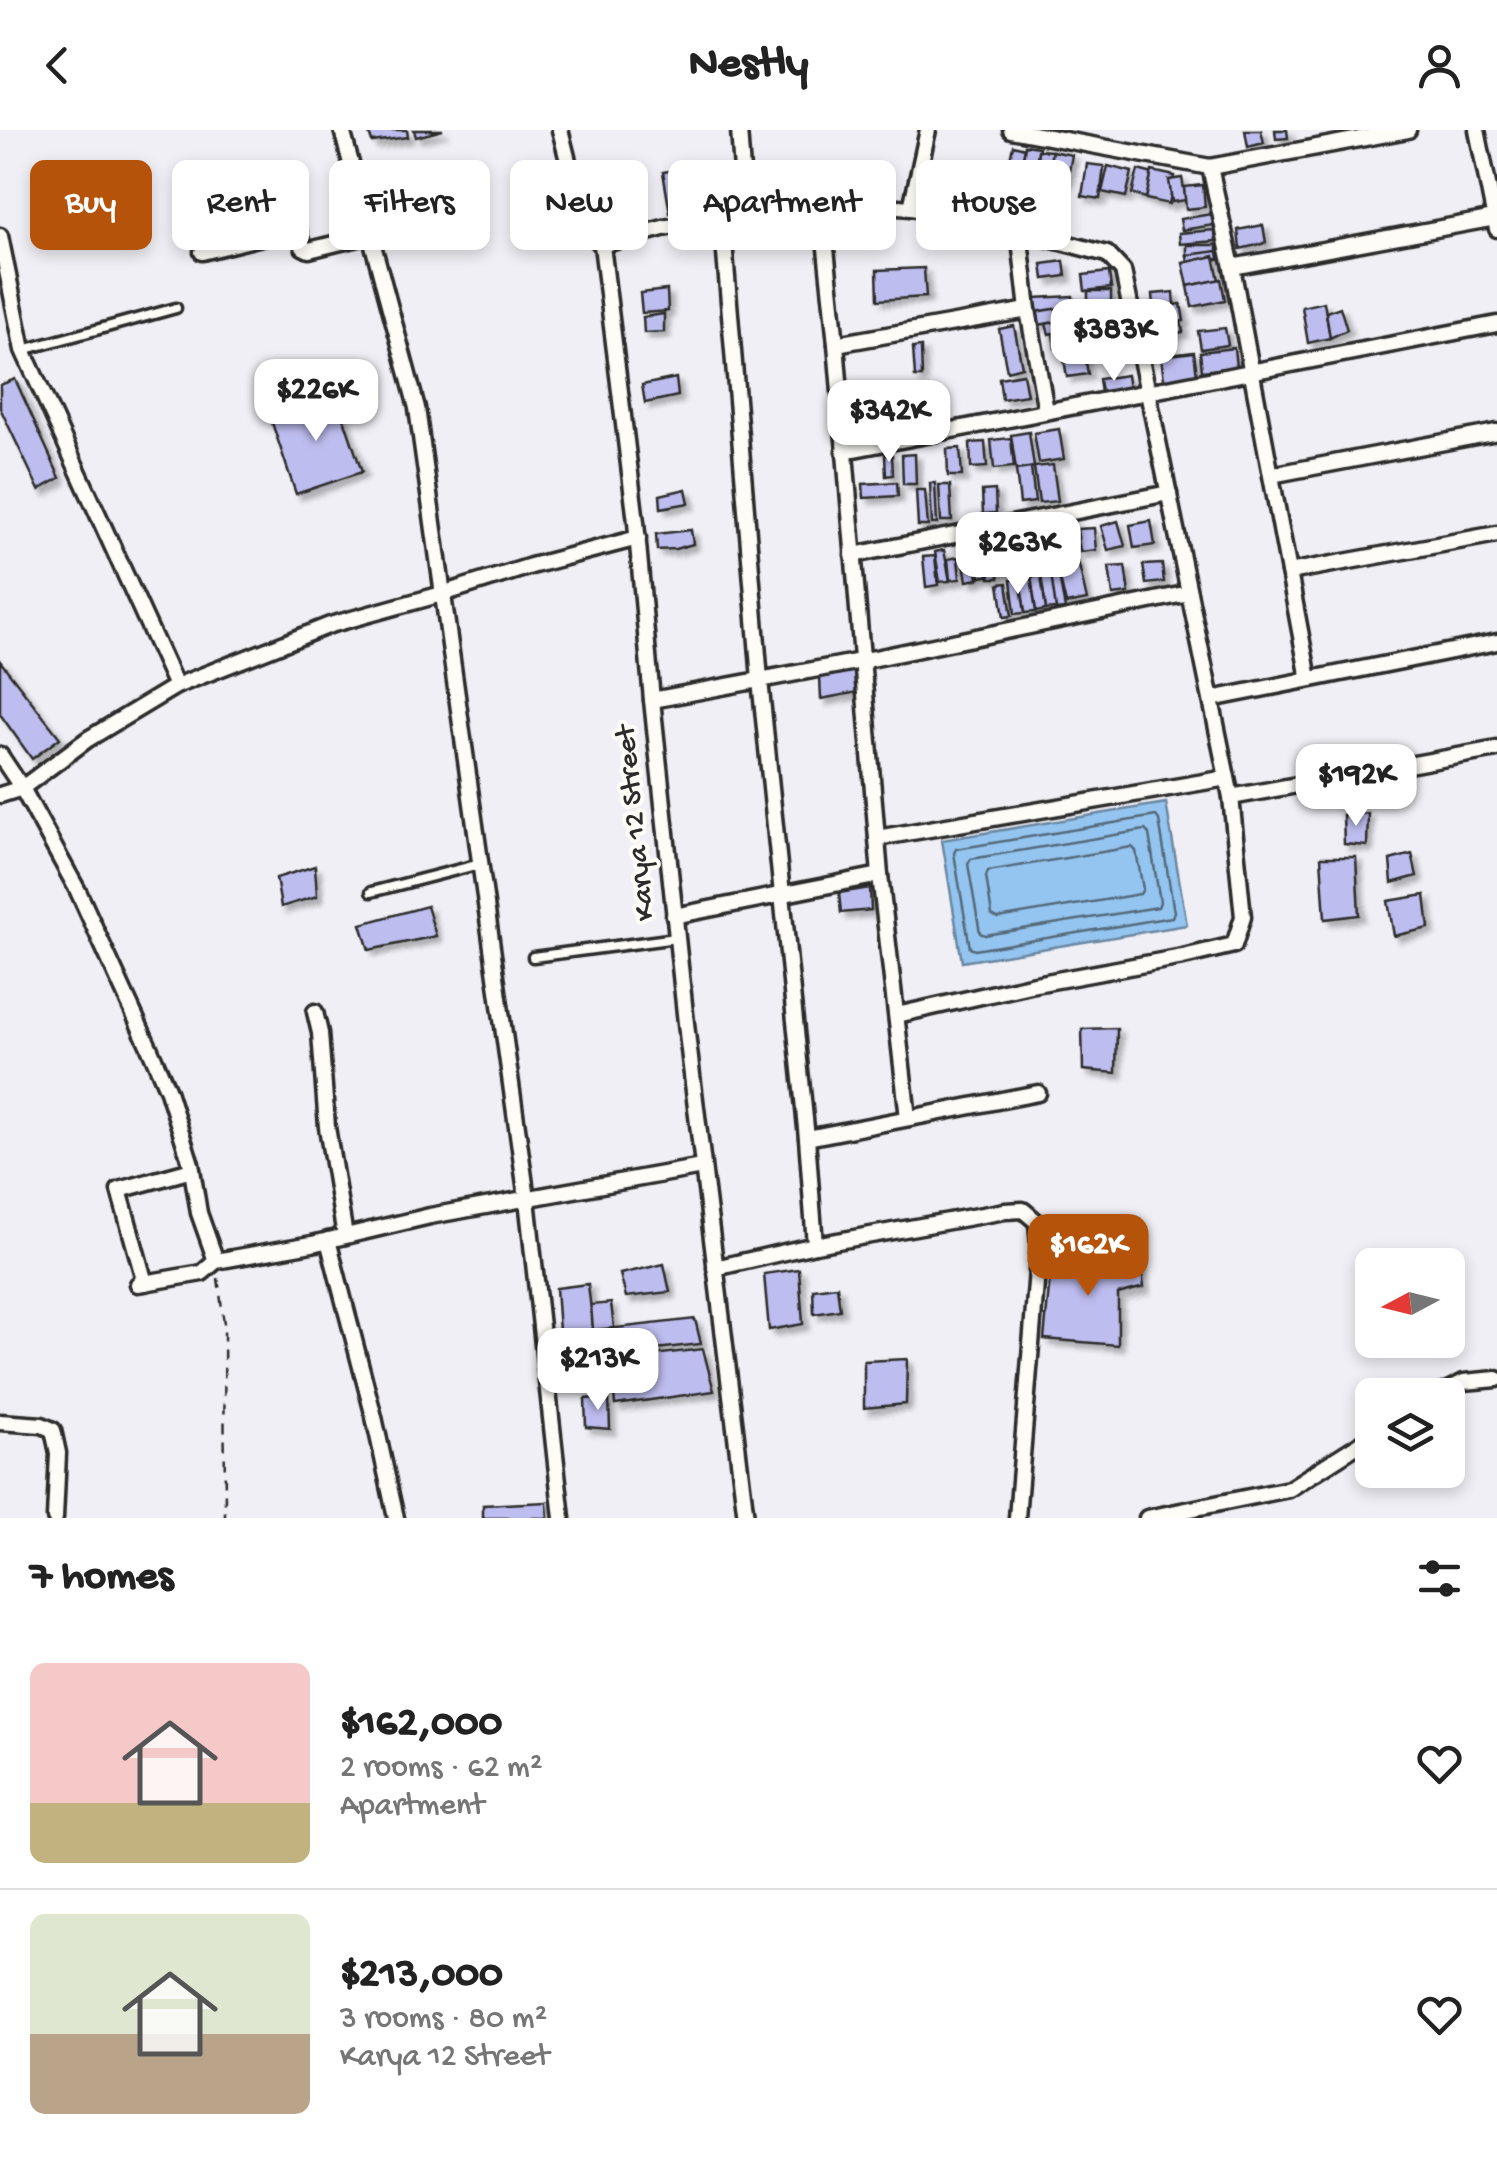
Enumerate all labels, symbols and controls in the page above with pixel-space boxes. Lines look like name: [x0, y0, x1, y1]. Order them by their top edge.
icon: back: [30, 38, 85, 93]
icon: person: [1412, 38, 1467, 93]
text: Nestly: [689, 39, 808, 92]
chip: Buy: [30, 160, 152, 250]
chip: Rent: [172, 160, 309, 250]
chip: Filters: [329, 160, 490, 250]
chip: New: [510, 160, 648, 250]
chip: Apartment: [668, 160, 896, 250]
chip: House: [916, 160, 1071, 250]
pin: $383K: [1044, 299, 1184, 384]
text: $383K: [1073, 312, 1155, 350]
pin: $226K: [246, 359, 386, 444]
text: $226K: [276, 372, 356, 410]
pin: $342K: [819, 380, 959, 465]
text: $342K: [849, 393, 929, 431]
pin: $263K: [948, 512, 1088, 597]
text: $263K: [978, 525, 1058, 563]
street label: Karya 12 Street: [609, 721, 665, 922]
pin: $192K: [1286, 744, 1426, 829]
text: $192K: [1318, 757, 1394, 795]
pin: $162K: [1018, 1214, 1158, 1299]
text: $162K: [1050, 1227, 1126, 1265]
north arrow: [1355, 1248, 1465, 1358]
map controls: [1355, 1248, 1465, 1488]
pin: $213K: [528, 1328, 668, 1413]
text: $213K: [559, 1341, 637, 1379]
button: layers: [1355, 1378, 1465, 1488]
icon: filters: [1412, 1551, 1467, 1606]
text: 7 homes: [30, 1554, 173, 1603]
text: $162,000: [340, 1701, 502, 1750]
icon: home: [110, 1703, 230, 1823]
icon: heart: [1412, 1736, 1467, 1791]
text: 2 rooms · 62 m²: [340, 1750, 542, 1788]
text: Apartment: [340, 1788, 484, 1826]
text: $213,000: [340, 1952, 503, 2001]
icon: home: [110, 1954, 230, 2074]
icon: heart: [1412, 1987, 1467, 2042]
text: 3 rooms · 80 m²: [340, 2001, 547, 2039]
text: Karya 12 Street: [340, 2039, 549, 2077]

